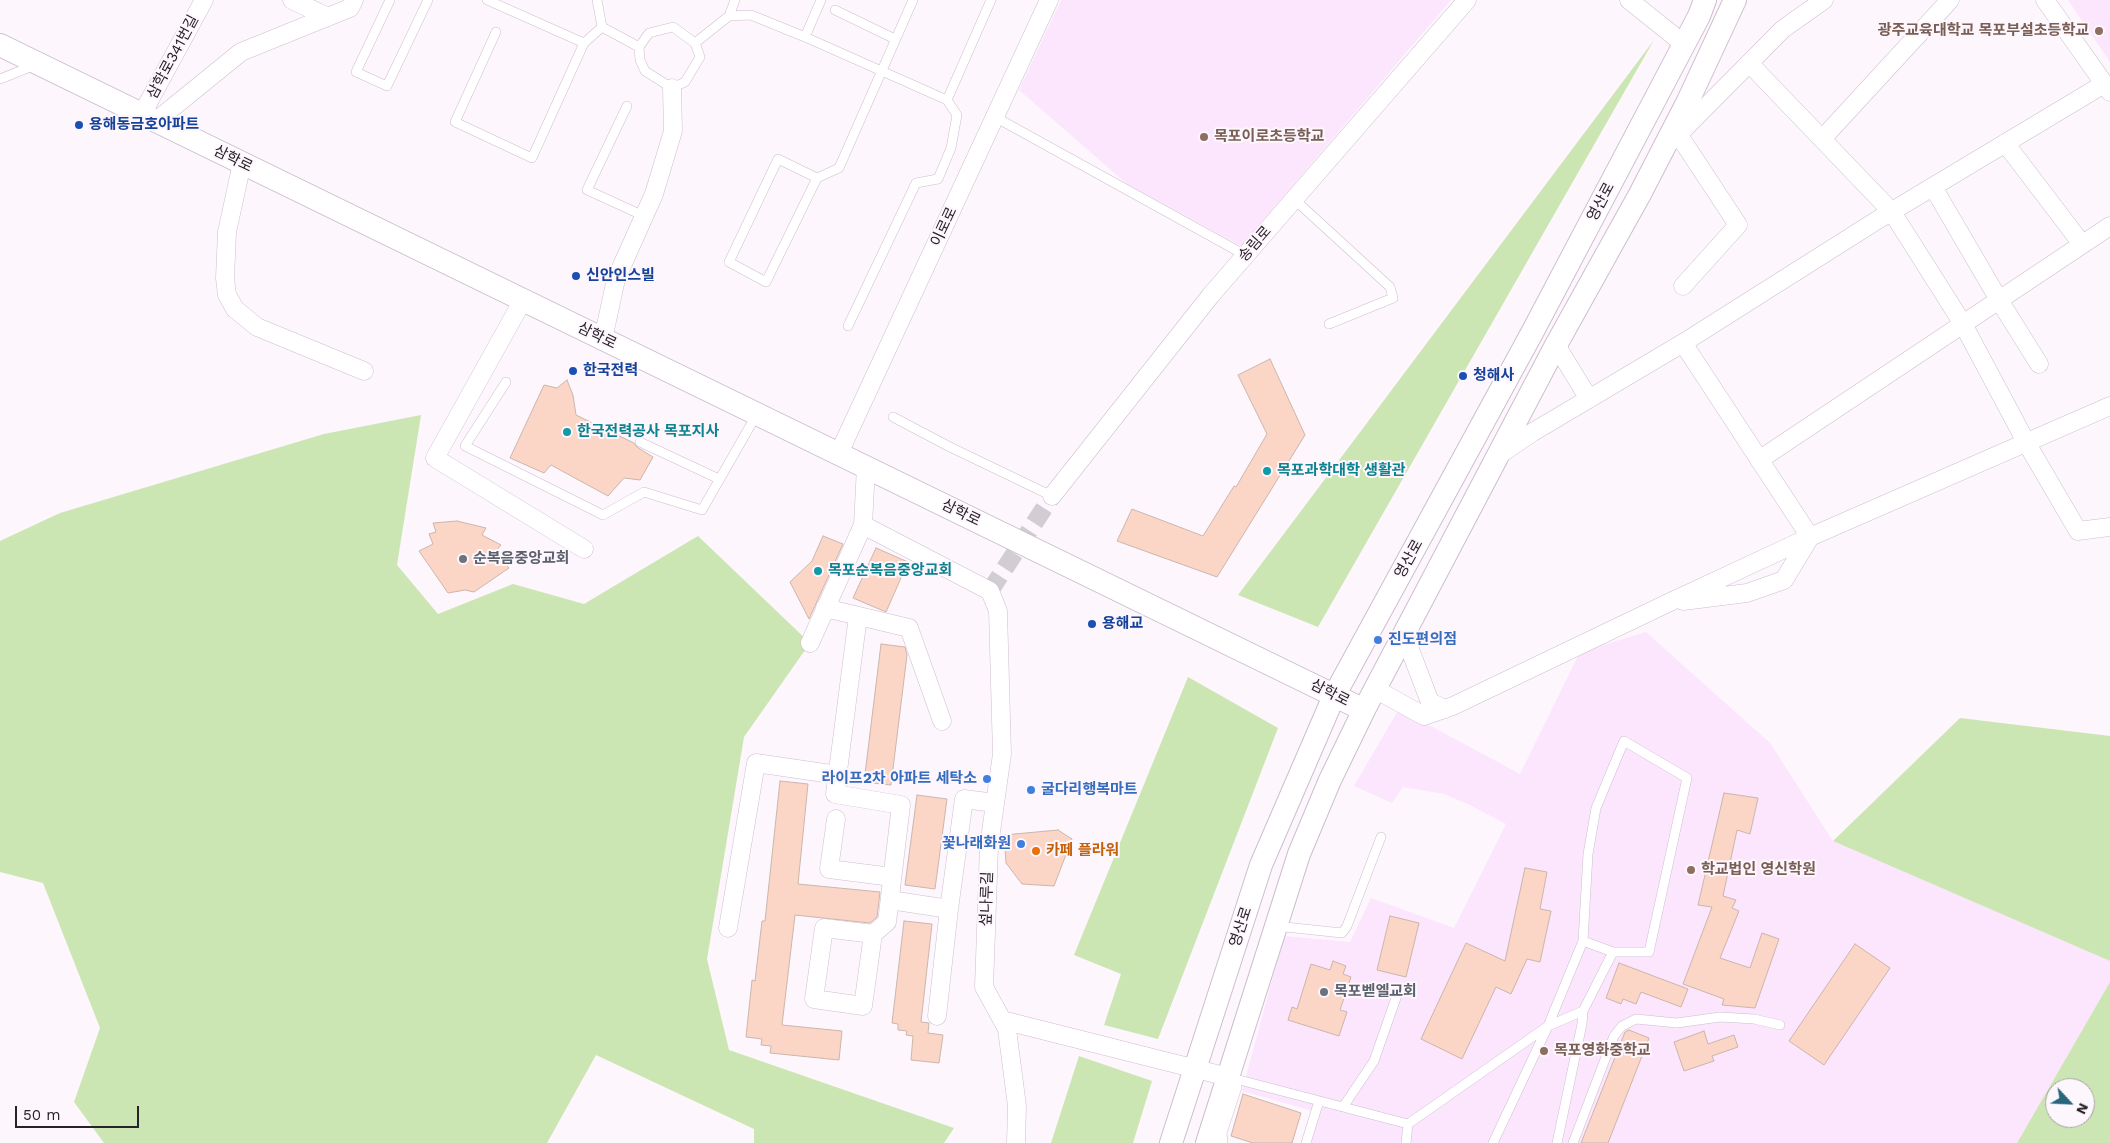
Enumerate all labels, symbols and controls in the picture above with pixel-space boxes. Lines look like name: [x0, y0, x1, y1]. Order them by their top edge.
street label: 삼학로341번길: [143, 12, 203, 102]
place label: 광주교육대학교 목포부설초등학교: [1878, 22, 2089, 40]
marker: 광주교육대학교 목포부설초등학교: [2093, 25, 2105, 37]
place label: 용해동금호아파트: [89, 116, 199, 134]
marker: 용해동금호아파트: [73, 119, 85, 131]
place label: 목포이로초등학교: [1214, 128, 1324, 146]
marker: 목포이로초등학교: [1198, 131, 1210, 143]
street label: 삼학로: [210, 142, 256, 176]
street label: 영산로: [1583, 179, 1619, 225]
street label: 이로로: [927, 204, 961, 250]
street label: 송림로: [1235, 222, 1275, 266]
place label: 신안인스빌: [586, 267, 655, 285]
marker: 신안인스빌: [570, 270, 582, 282]
street label: 삼학로: [574, 319, 620, 353]
place label: 한국전력: [583, 362, 638, 380]
marker: 한국전력: [567, 365, 579, 377]
place label: 청해사: [1473, 367, 1514, 385]
marker: 청해사: [1457, 370, 1469, 382]
place label: 한국전력공사 목포지사: [577, 423, 719, 441]
marker: 한국전력공사 목포지사: [561, 426, 573, 438]
place label: 목포과학대학 생활관: [1277, 462, 1405, 480]
marker: 목포과학대학 생활관: [1261, 465, 1273, 477]
street label: 삼학로: [938, 496, 984, 530]
street label: 영산로: [1391, 537, 1427, 581]
place label: 순복음중앙교회: [473, 550, 570, 568]
marker: 순복음중앙교회: [457, 553, 469, 565]
place label: 목포순복음중앙교회: [828, 562, 952, 580]
marker: 목포순복음중앙교회: [812, 565, 824, 577]
place label: 용해교: [1102, 615, 1143, 633]
marker: 용해교: [1086, 618, 1098, 630]
place label: 진도편의점: [1388, 631, 1457, 649]
marker: 진도편의점: [1372, 634, 1384, 646]
street label: 삼학로: [1307, 676, 1353, 710]
place label: 라이프2차 아파트 세탁소: [821, 770, 977, 788]
marker: 라이프2차 아파트 세탁소: [981, 773, 993, 785]
place label: 굴다리행복마트: [1041, 781, 1138, 799]
marker: 굴다리행복마트: [1025, 784, 1037, 796]
place label: 꽃나래화원: [942, 835, 1011, 853]
marker: 꽃나래화원: [1015, 838, 1027, 850]
place label: 카페 플라워: [1046, 842, 1119, 860]
marker: 카페 플라워: [1030, 845, 1042, 857]
place label: 학교법인 영신학원: [1701, 861, 1816, 879]
marker: 학교법인 영신학원: [1685, 864, 1697, 876]
street label: 섶나루길: [977, 871, 997, 927]
street label: 영산로: [1226, 905, 1256, 949]
place label: 목포벧엘교회: [1334, 983, 1417, 1001]
marker: 목포벧엘교회: [1318, 986, 1330, 998]
place label: 목포영화중학교: [1554, 1042, 1651, 1060]
marker: 목포영화중학교: [1538, 1045, 1550, 1057]
north arrow: [2045, 1078, 2095, 1128]
scale bar: [18, 1096, 141, 1128]
text: N: [2073, 1101, 2092, 1117]
text: 50 m: [23, 1106, 60, 1124]

